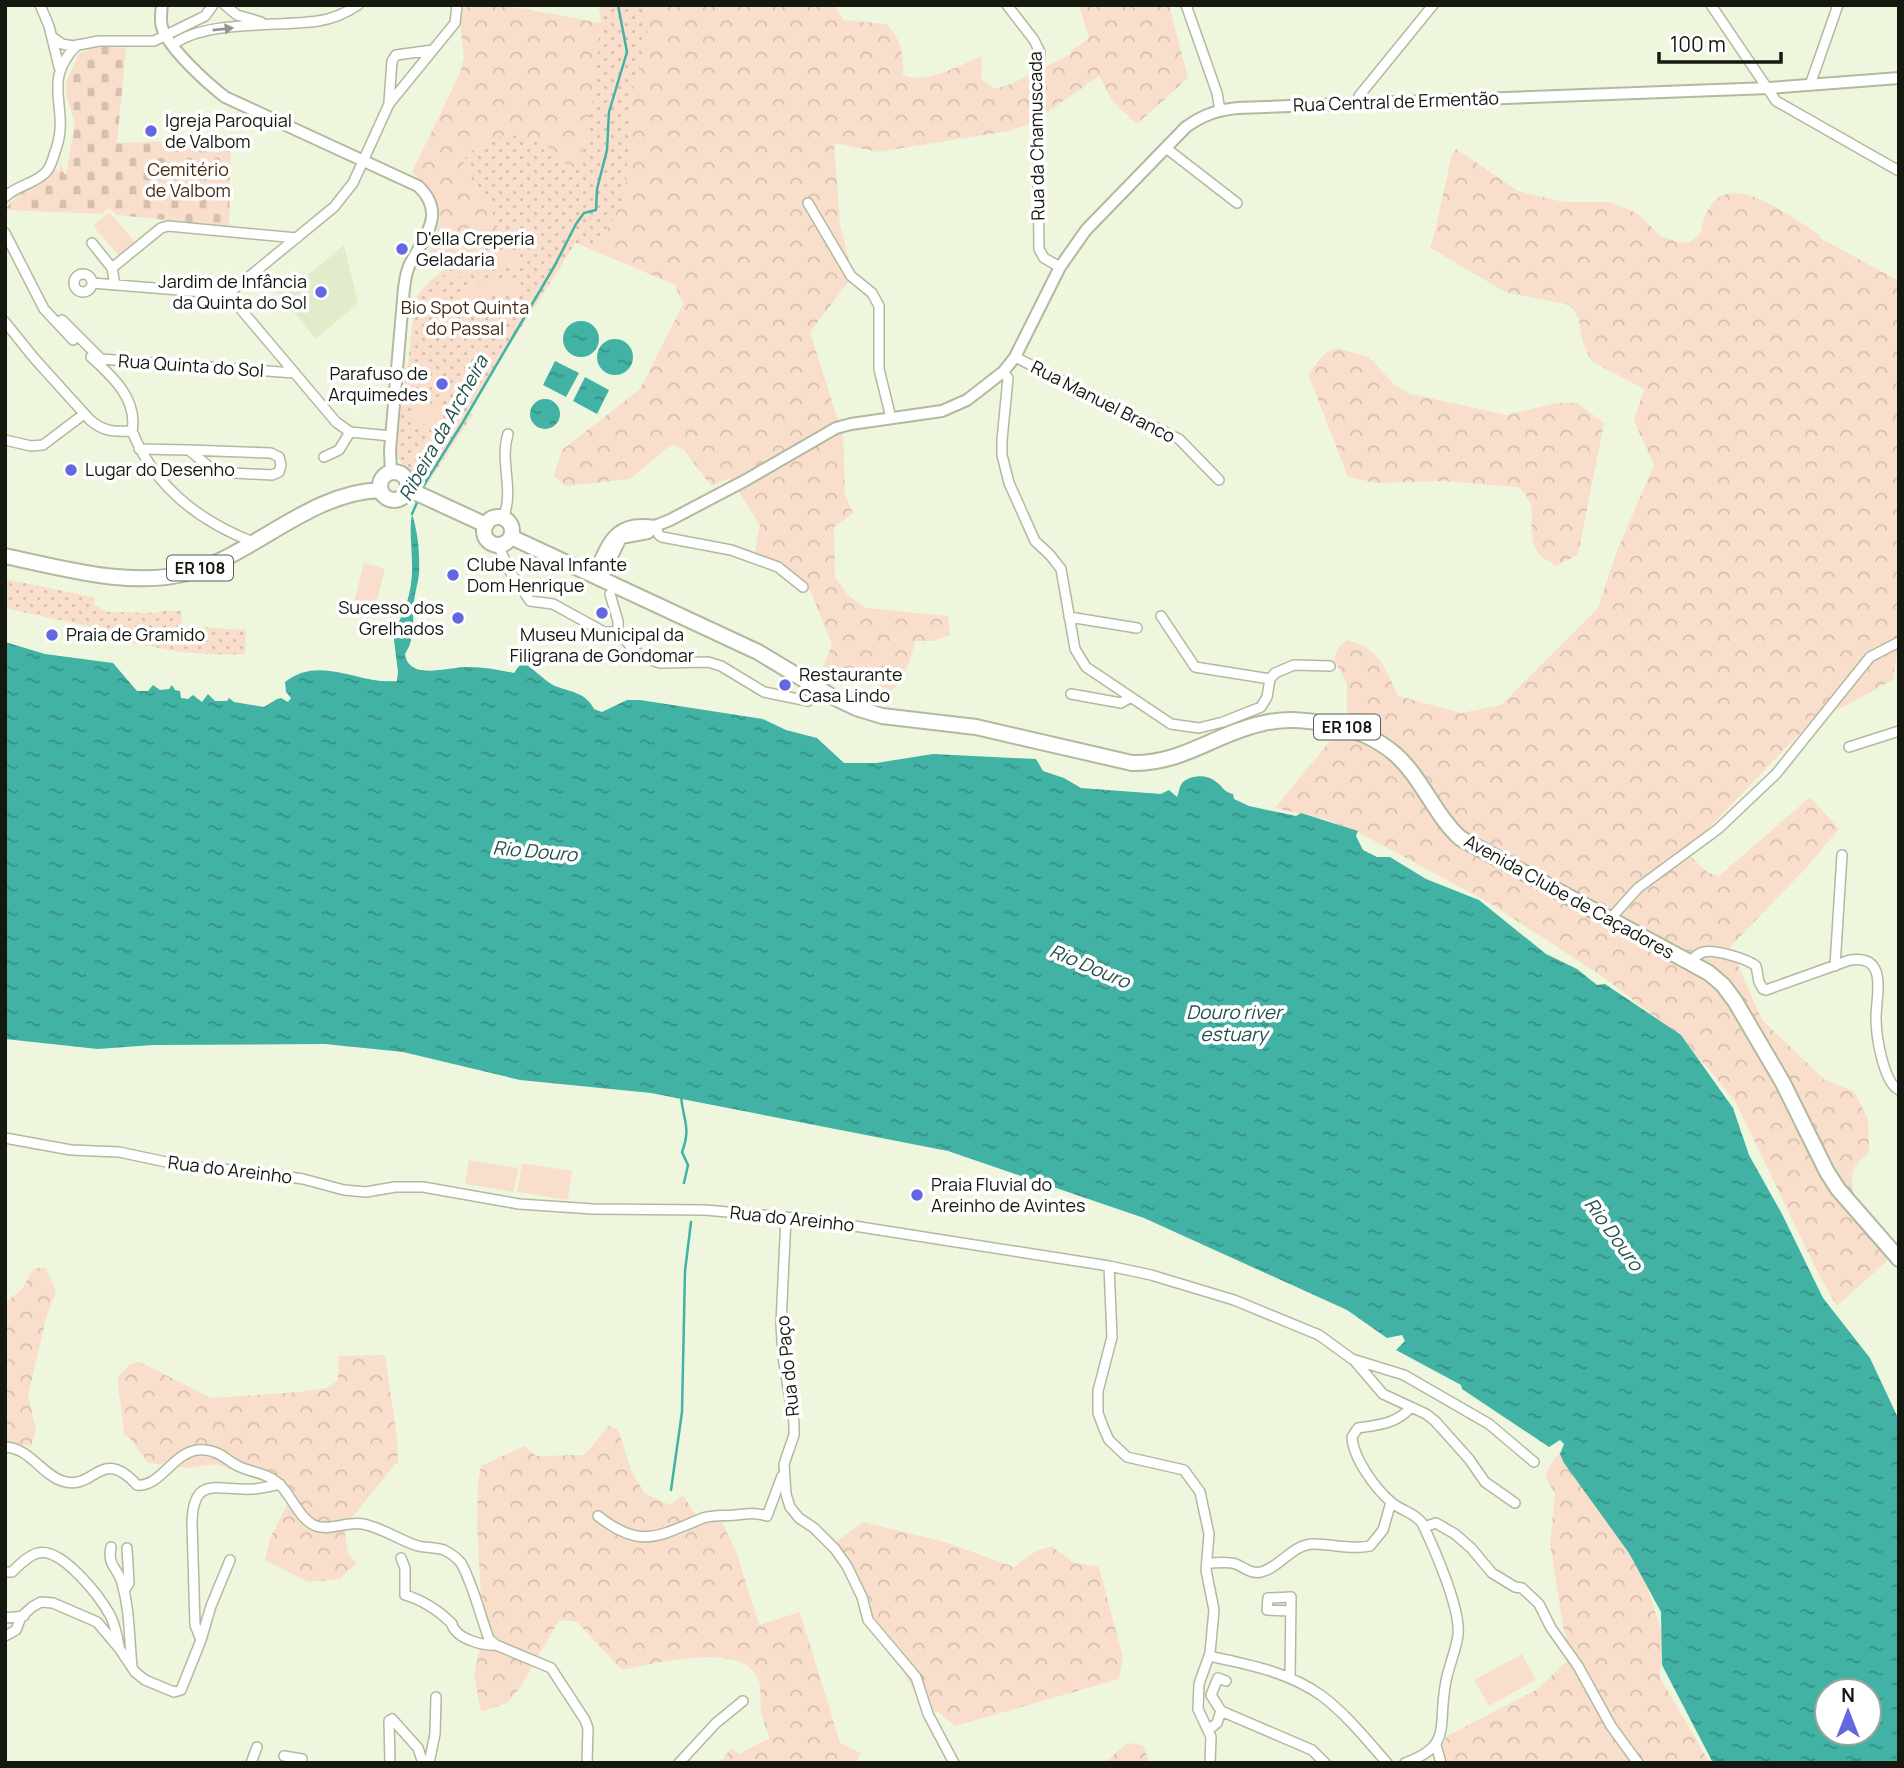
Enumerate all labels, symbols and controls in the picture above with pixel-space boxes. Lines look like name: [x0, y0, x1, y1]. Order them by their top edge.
scale bar: [1659, 21, 1782, 65]
one-way arrow: [212, 23, 234, 34]
text: 100 m: [1670, 30, 1726, 58]
street label: Rua da Chamuscada: [1023, 51, 1049, 221]
street label: Rua Central de Ermentão: [1293, 85, 1499, 117]
place label: Igreja Paroquial de Valbom: [165, 108, 292, 153]
marker: Igreja Paroquial de Valbom: [143, 123, 159, 139]
park label: Cemitério de Valbom: [145, 157, 231, 202]
place label: D'ella Creperia Geladaria: [416, 226, 535, 271]
marker: D'ella Creperia Geladaria: [394, 241, 410, 257]
place label: Jardim de Infância da Quinta do Sol: [158, 269, 307, 314]
marker: Jardim de Infância da Quinta do Sol: [313, 284, 329, 300]
park label: Bio Spot Quinta do Passal: [401, 295, 529, 340]
street label: Rua Quinta do Sol: [117, 348, 265, 382]
water label: Ribeira da Archeira: [392, 349, 495, 505]
street label: Rua Manuel Branco: [1027, 354, 1180, 448]
place label: Parafuso de Arquimedes: [328, 361, 428, 406]
marker: Parafuso de Arquimedes: [434, 376, 450, 392]
place label: Lugar do Desenho: [85, 457, 235, 481]
marker: Lugar do Desenho: [63, 462, 79, 478]
place label: Clube Naval Infante Dom Henrique: [467, 552, 627, 597]
road number: ER 108: [167, 555, 233, 580]
marker: Clube Naval Infante Dom Henrique: [445, 567, 461, 583]
place label: Sucesso dos Grelhados: [338, 595, 444, 640]
marker: Museu Municipal da Filigrana de Gondomar: [594, 605, 610, 621]
marker: Sucesso dos Grelhados: [450, 610, 466, 626]
place label: Praia de Gramido: [66, 622, 205, 646]
place label: Museu Municipal da Filigrana de Gondomar: [510, 622, 695, 667]
marker: Praia de Gramido: [44, 627, 60, 643]
place label: Restaurante Casa Lindo: [799, 662, 902, 707]
marker: Restaurante Casa Lindo: [777, 677, 793, 693]
road number: ER 108: [1314, 714, 1380, 740]
street label: Avenida Clube de Caçadores: [1460, 828, 1679, 964]
water label: Rio Douro: [492, 834, 580, 868]
water label: Rio Douro: [1046, 937, 1136, 995]
water label: Douro river estuary: [1186, 999, 1284, 1047]
street label: Rua do Areinho: [167, 1149, 294, 1189]
place label: Praia Fluvial do Areinho de Avintes: [931, 1172, 1085, 1217]
marker: Praia Fluvial do Areinho de Avintes: [909, 1187, 925, 1203]
water label: Rio Douro: [1579, 1192, 1650, 1277]
street label: Rua do Areinho: [729, 1200, 856, 1236]
street label: Rua do Paço: [770, 1314, 804, 1418]
north arrow: [1813, 1677, 1883, 1747]
text: N: [1841, 1682, 1855, 1708]

